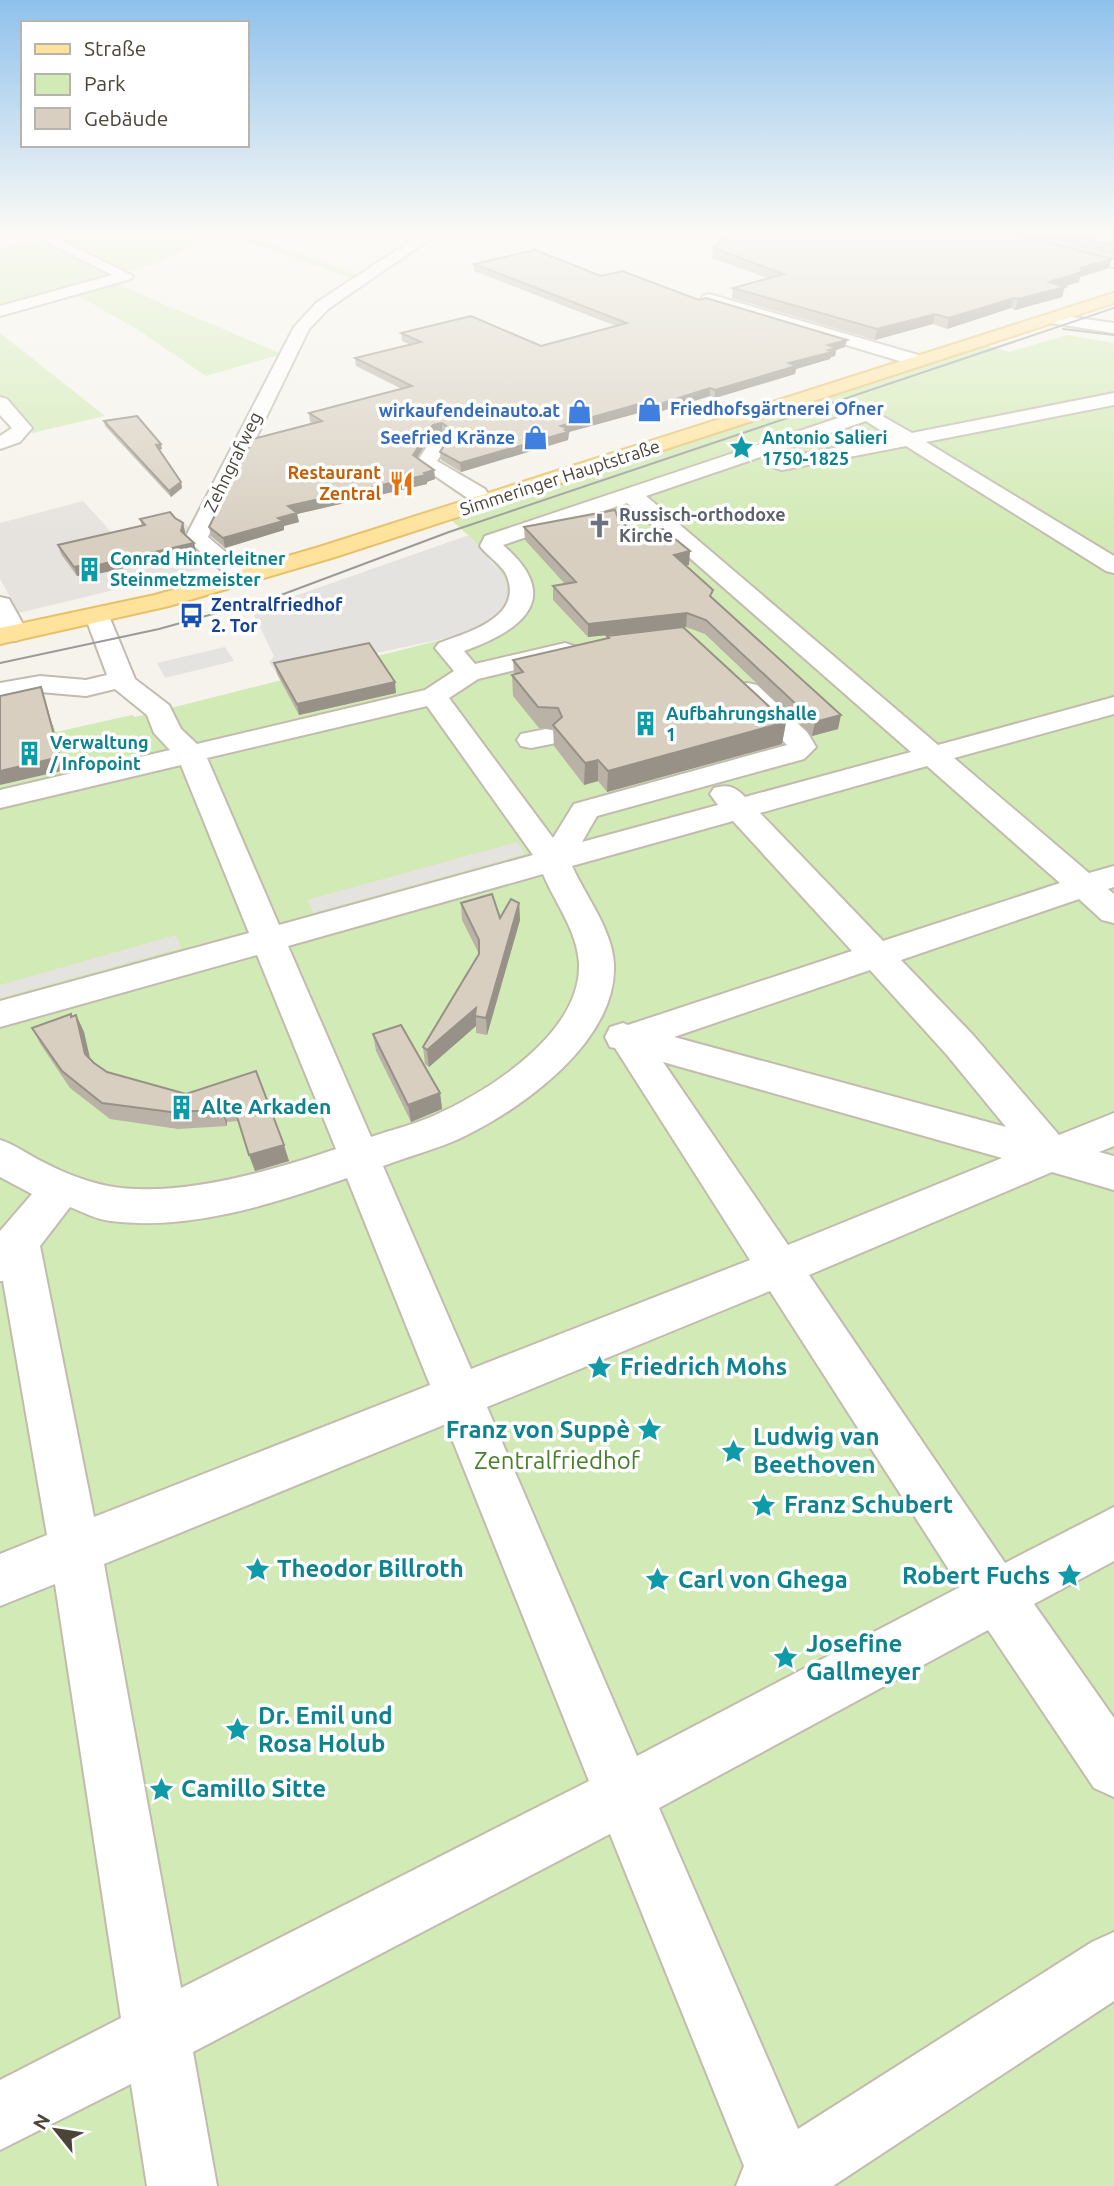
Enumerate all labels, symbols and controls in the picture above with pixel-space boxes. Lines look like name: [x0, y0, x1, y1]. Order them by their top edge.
legend: [21, 21, 248, 147]
text: Straße: [84, 36, 146, 60]
text: Park: [84, 71, 126, 95]
text: Gebäude: [84, 106, 168, 130]
shop icon: Friedhofsgärtnerei Ofner: [636, 395, 664, 423]
shop icon: wirkaufendeinauto.at: [566, 397, 594, 425]
place label: Friedhofsgärtnerei Ofner: [670, 398, 884, 418]
place label: wirkaufendeinauto.at: [379, 400, 560, 420]
street label: Zehngrafweg: [199, 408, 265, 515]
shop icon: Seefried Kränze: [521, 424, 549, 452]
place label: Seefried Kränze: [380, 427, 515, 447]
place label: Antonio Salieri 1750-1825: [762, 427, 888, 468]
place icon: Antonio Salieri 1750-1825: [728, 434, 756, 462]
street label: Simmeringer Hauptstraße: [457, 435, 662, 519]
place label: Restaurant Zentral: [288, 462, 382, 503]
restaurant icon: Restaurant Zentral: [387, 469, 415, 497]
place label: Russisch-orthodoxe Kirche: [619, 504, 786, 545]
church icon: Russisch-orthodoxe Kirche: [585, 511, 613, 539]
place label: Conrad Hinterleitner Steinmetzmeister: [110, 548, 286, 589]
building icon: Conrad Hinterleitner Steinmetzmeister: [76, 555, 104, 583]
place label: Zentralfriedhof 2. Tor: [211, 594, 343, 635]
bus stop icon: Zentralfriedhof 2. Tor: [177, 601, 205, 629]
place label: Aufbahrungshalle 1: [666, 703, 817, 744]
building icon: Aufbahrungshalle 1: [632, 710, 660, 738]
place label: Verwaltung / Infopoint: [49, 732, 149, 773]
building icon: Verwaltung / Infopoint: [16, 739, 44, 767]
building icon: Alte Arkaden: [167, 1093, 195, 1121]
place label: Alte Arkaden: [201, 1094, 331, 1118]
place icon: Friedrich Mohs: [586, 1353, 614, 1381]
place label: Friedrich Mohs: [620, 1353, 787, 1380]
place label: Franz von Suppè: [446, 1416, 630, 1443]
place icon: Franz von Suppè: [636, 1416, 664, 1444]
place label: Ludwig van Beethoven: [753, 1423, 880, 1478]
place icon: Ludwig van Beethoven: [719, 1437, 747, 1465]
park label: Zentralfriedhof: [474, 1447, 641, 1474]
place icon: Franz Schubert: [750, 1491, 778, 1519]
place label: Franz Schubert: [784, 1491, 953, 1518]
place icon: Theodor Billroth: [243, 1555, 271, 1583]
place label: Theodor Billroth: [277, 1555, 464, 1582]
place label: Robert Fuchs: [902, 1562, 1050, 1589]
place icon: Robert Fuchs: [1056, 1562, 1084, 1590]
place icon: Carl von Ghega: [644, 1566, 672, 1594]
place label: Carl von Ghega: [678, 1566, 848, 1593]
place label: Josefine Gallmeyer: [806, 1630, 921, 1685]
place icon: Josefine Gallmeyer: [772, 1644, 800, 1672]
place label: Dr. Emil und Rosa Holub: [258, 1702, 393, 1757]
place icon: Dr. Emil und Rosa Holub: [224, 1716, 252, 1744]
place icon: Camillo Sitte: [147, 1775, 175, 1803]
place label: Camillo Sitte: [181, 1775, 326, 1802]
north arrow: [21, 2095, 91, 2165]
text: N: [28, 2110, 54, 2133]

